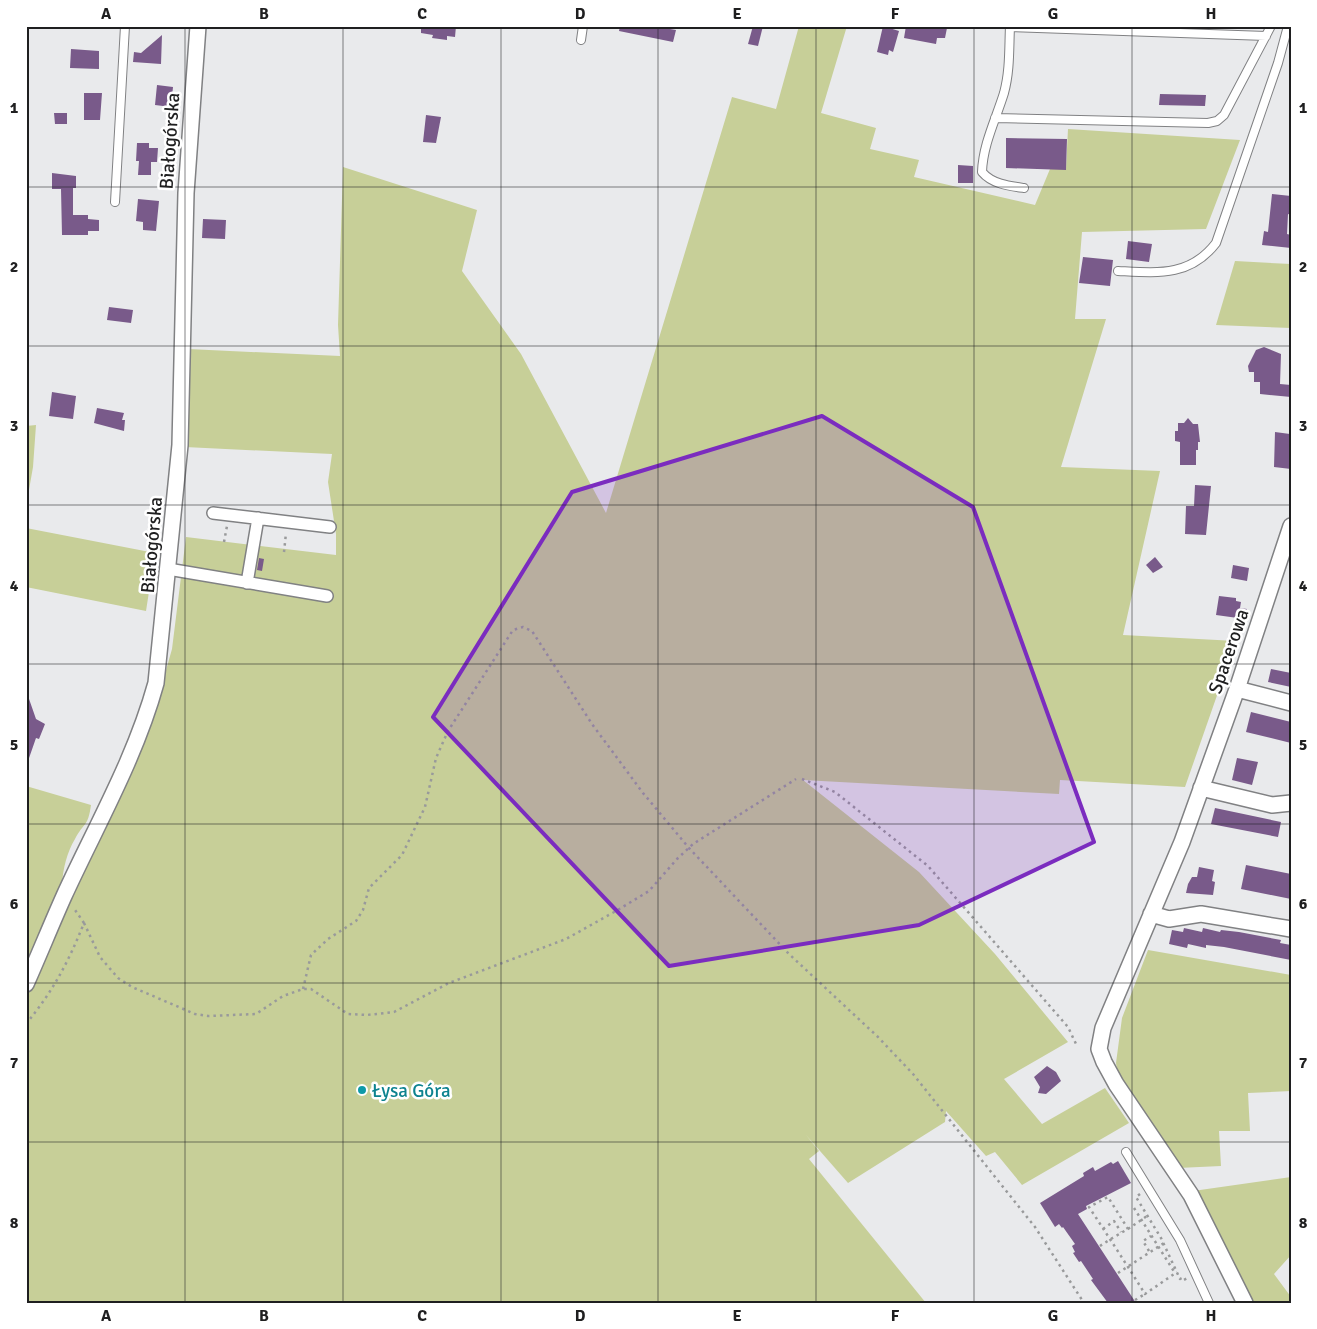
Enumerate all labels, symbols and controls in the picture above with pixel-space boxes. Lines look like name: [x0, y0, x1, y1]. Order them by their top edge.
text: A: [101, 4, 112, 24]
text: B: [259, 4, 269, 24]
text: C: [417, 4, 427, 24]
text: D: [575, 4, 586, 24]
text: E: [732, 4, 742, 24]
text: F: [891, 4, 900, 24]
text: G: [1048, 4, 1058, 24]
text: H: [1206, 4, 1216, 24]
street label: Białogórska: [155, 92, 185, 190]
text: 1: [10, 98, 19, 118]
text: 1: [1299, 98, 1308, 118]
text: 2: [10, 257, 18, 277]
text: 2: [1299, 257, 1307, 277]
text: 3: [10, 416, 18, 436]
text: 3: [1299, 416, 1307, 436]
street label: Białogórska: [136, 496, 168, 594]
text: 4: [10, 576, 19, 596]
text: 4: [1299, 576, 1308, 596]
street label: Spacerowa: [1203, 606, 1255, 697]
text: 5: [10, 735, 18, 755]
text: 5: [1299, 735, 1307, 755]
text: 6: [10, 894, 19, 914]
text: 6: [1299, 894, 1308, 914]
text: 7: [10, 1053, 19, 1073]
text: 7: [1299, 1053, 1308, 1073]
place label: Łysa Góra: [372, 1079, 451, 1103]
marker: Łysa Góra: [356, 1084, 368, 1096]
text: 8: [10, 1213, 19, 1233]
text: 8: [1299, 1213, 1308, 1233]
text: A: [101, 1306, 112, 1326]
text: B: [259, 1306, 269, 1326]
text: C: [417, 1306, 427, 1326]
text: D: [575, 1306, 586, 1326]
text: E: [732, 1306, 742, 1326]
text: F: [891, 1306, 900, 1326]
text: G: [1048, 1306, 1058, 1326]
text: H: [1206, 1306, 1216, 1326]

